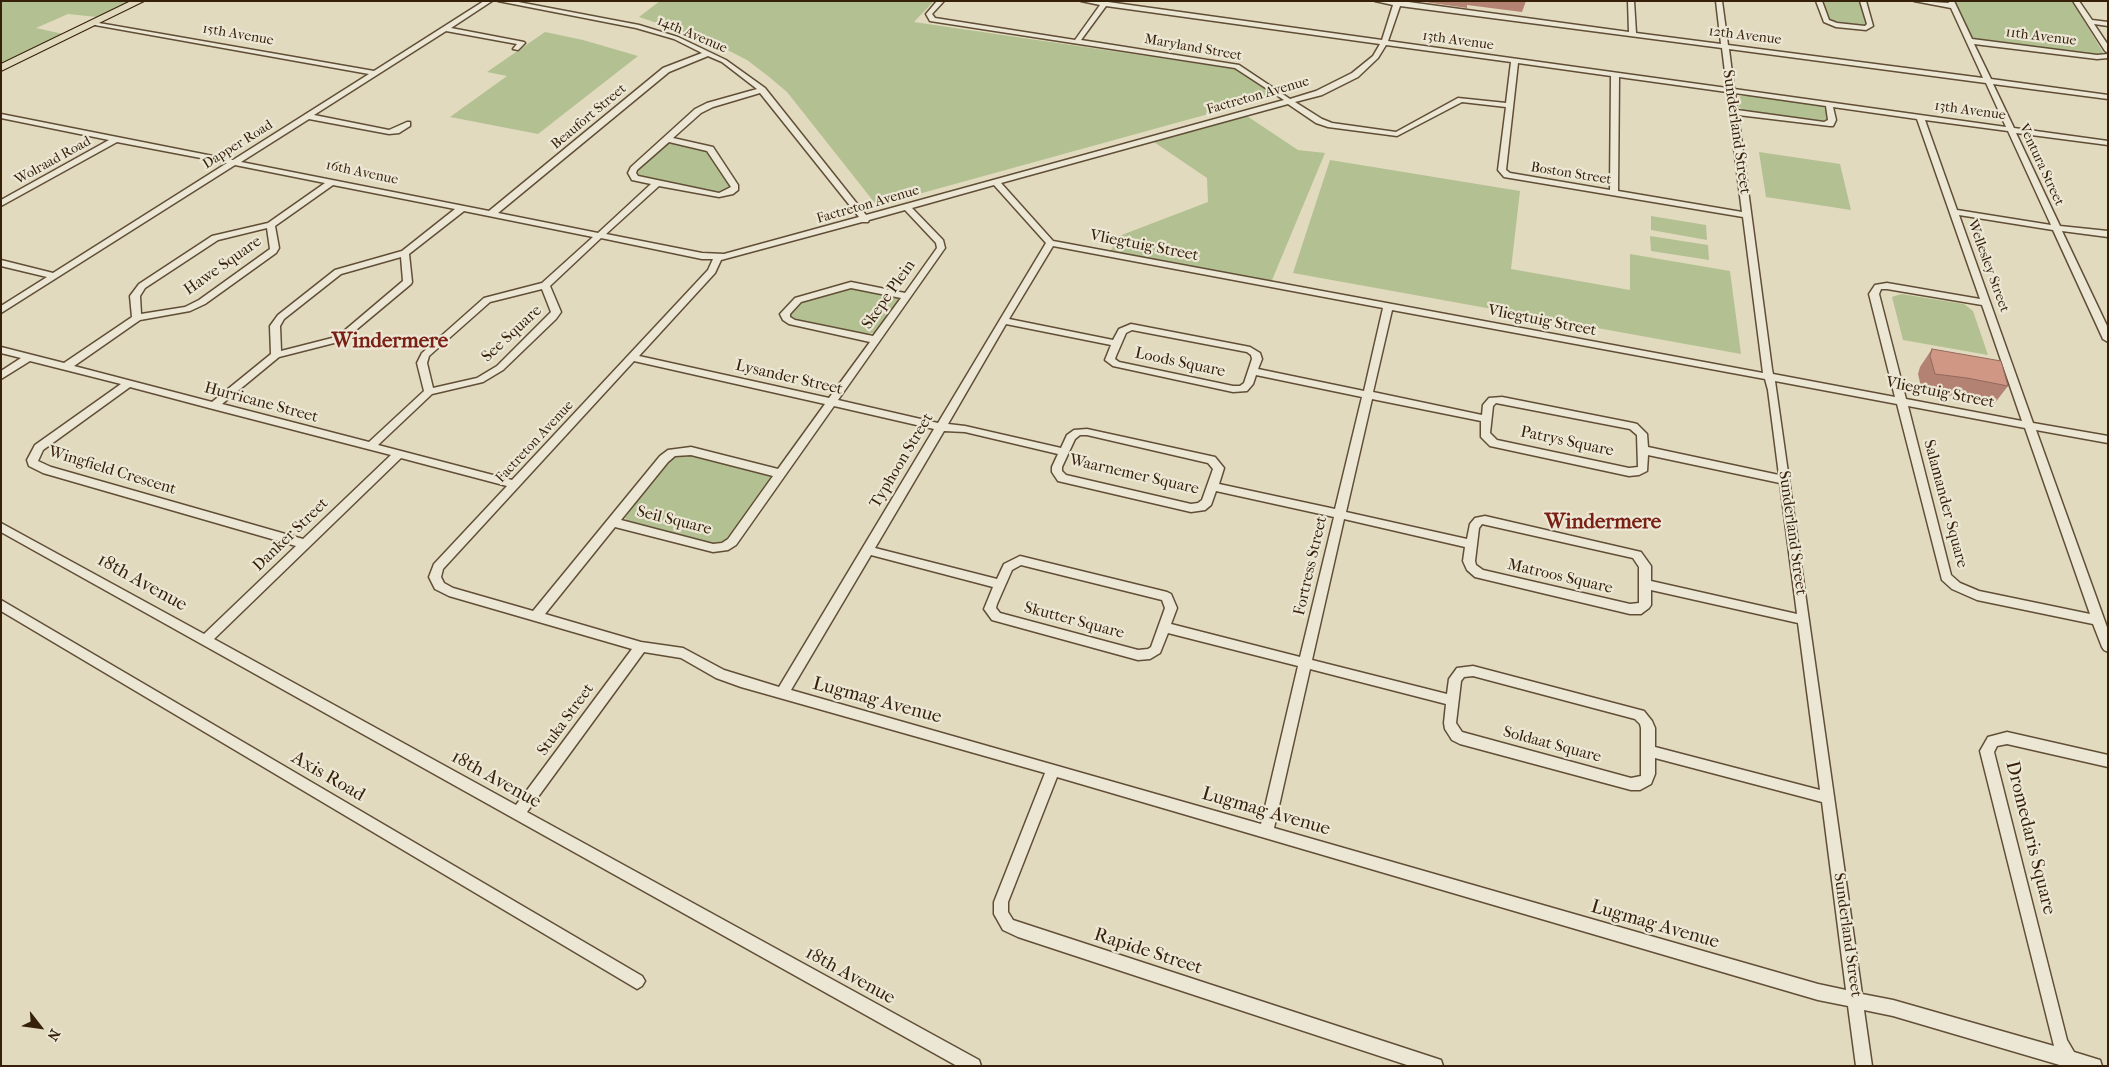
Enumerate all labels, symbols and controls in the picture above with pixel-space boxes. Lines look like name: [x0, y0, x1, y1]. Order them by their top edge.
street label: 14th Avenue: [655, 13, 729, 57]
street label: 15th Avenue: [201, 20, 275, 50]
street label: 12th Avenue: [1708, 23, 1782, 49]
street label: 11th Avenue: [2005, 24, 2077, 50]
street label: 13th Avenue: [1421, 28, 1495, 54]
street label: Maryland Street: [1143, 31, 1243, 65]
street label: Sunderland Street: [1718, 69, 1754, 195]
street label: Factreton Avenue: [1205, 73, 1311, 119]
street label: Beaufort Street: [548, 81, 630, 153]
street label: 13th Avenue: [1933, 98, 2007, 124]
street label: Dapper Road: [200, 117, 276, 173]
street label: Ventura Street: [2015, 121, 2067, 209]
street label: Wolraad Road: [12, 133, 94, 189]
street label: 16th Avenue: [324, 157, 400, 189]
street label: Boston Street: [1529, 159, 1613, 189]
street label: Factreton Avenue: [815, 182, 921, 228]
street label: Wellesley Street: [1963, 217, 2013, 315]
street label: Vliegtuig Street: [1088, 226, 1200, 266]
street label: Hawe Square: [181, 232, 265, 300]
street label: Skepe Plein: [858, 257, 920, 333]
street label: See Square: [478, 301, 546, 367]
street label: Vliegtuig Street: [1486, 301, 1598, 341]
district label: Windermere: [332, 329, 448, 355]
street label: Loods Square: [1133, 344, 1227, 382]
street label: Lysander Street: [734, 356, 844, 400]
street label: Vliegtuig Street: [1884, 373, 1996, 413]
street label: Hurricane Street: [202, 379, 320, 427]
street label: Factreton Avenue: [493, 397, 577, 487]
street label: Typhoon Street: [866, 410, 938, 512]
street label: Patrys Square: [1519, 423, 1615, 461]
street label: Salamander Square: [1919, 438, 1971, 570]
street label: Wingfield Crescent: [46, 442, 178, 500]
street label: Waarnemer Square: [1067, 451, 1201, 499]
street label: Sunderland Street: [1774, 470, 1810, 596]
street label: Danker Street: [249, 494, 333, 576]
street label: Seil Square: [635, 502, 713, 540]
district label: Windermere: [1545, 510, 1661, 536]
street label: Fortress Street: [1290, 515, 1332, 617]
street label: 18th Avenue: [93, 549, 191, 617]
street label: Matroos Square: [1505, 556, 1615, 598]
street label: Skutter Square: [1022, 598, 1126, 644]
street label: Lugmag Avenue: [810, 673, 944, 729]
street label: Stuka Street: [533, 680, 599, 760]
street label: Soldaat Square: [1501, 723, 1603, 767]
street label: 18th Avenue: [447, 746, 545, 814]
street label: Axis Road: [287, 747, 369, 807]
street label: Dromedaris Square: [2000, 759, 2060, 917]
street label: Lugmag Avenue: [1199, 783, 1333, 841]
street label: Sunderland Street: [1829, 872, 1865, 998]
street label: Lugmag Avenue: [1588, 896, 1722, 954]
street label: Rapide Street: [1091, 924, 1205, 980]
street label: 18th Avenue: [801, 942, 899, 1010]
north arrow: [15, 1002, 65, 1052]
text: N: [43, 1026, 63, 1044]

